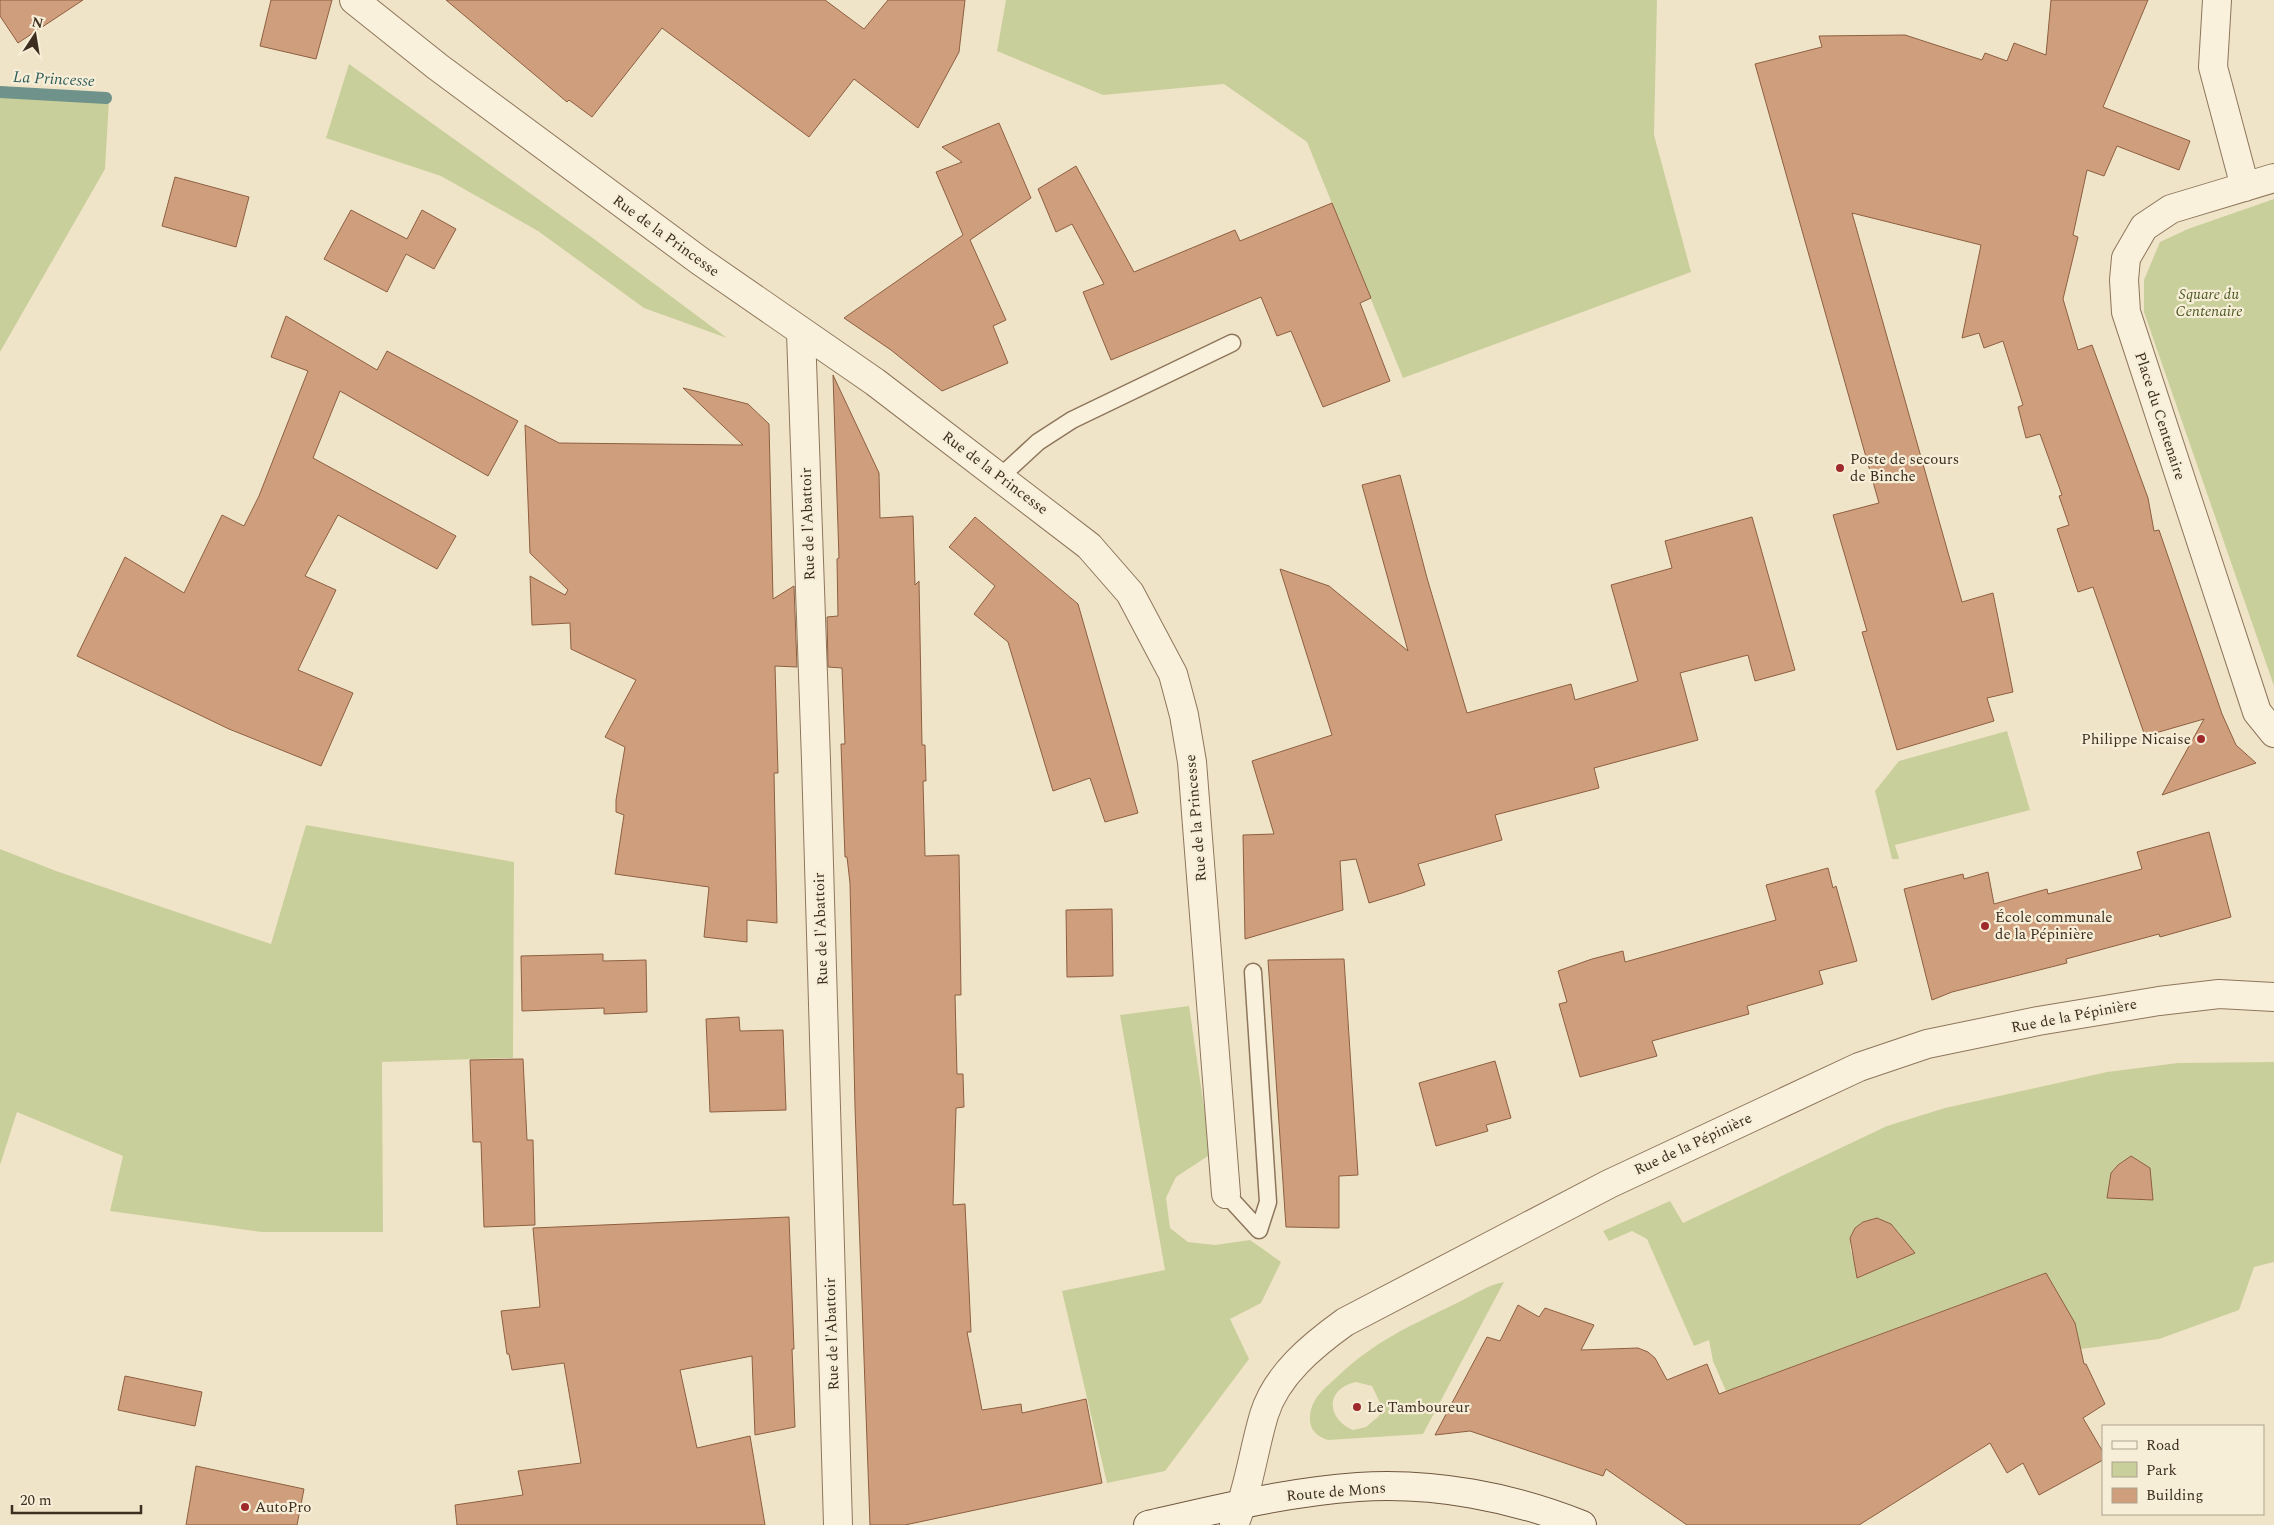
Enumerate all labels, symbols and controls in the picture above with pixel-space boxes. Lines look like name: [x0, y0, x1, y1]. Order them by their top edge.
north arrow: [10, 10, 60, 60]
text: N: [30, 11, 45, 34]
water label: La Princesse: [12, 65, 96, 93]
street label: Rue de la Princesse: [608, 189, 724, 283]
park label: Square du Centenaire: [2175, 283, 2243, 323]
street label: Place du Centenaire: [2128, 349, 2192, 483]
street label: Rue de la Princesse: [937, 425, 1053, 521]
place label: Poste de secours de Binche: [1850, 448, 1959, 488]
marker: Poste de secours de Binche: [1834, 462, 1846, 474]
street label: Rue de l'Abattoir: [795, 467, 821, 581]
place label: Philippe Nicaise: [2081, 728, 2191, 751]
marker: Philippe Nicaise: [2195, 733, 2207, 745]
street label: Rue de la Princesse: [1179, 753, 1213, 883]
street label: Rue de l'Abattoir: [808, 872, 834, 986]
place label: École communale de la Pépinière: [1995, 906, 2113, 946]
marker: École communale de la Pépinière: [1979, 920, 1991, 932]
street label: Rue de la Pépinière: [2009, 993, 2139, 1039]
street label: Rue de la Pépinière: [1630, 1107, 1756, 1181]
street label: Rue de l'Abattoir: [819, 1277, 845, 1391]
place label: Le Tamboureur: [1367, 1396, 1470, 1419]
marker: Le Tamboureur: [1351, 1401, 1363, 1413]
legend: [2102, 1425, 2264, 1515]
text: Road: [2146, 1434, 2180, 1457]
text: Park: [2146, 1459, 2177, 1482]
street label: Route de Mons: [1285, 1476, 1387, 1508]
scale bar: [12, 1482, 141, 1514]
text: Building: [2146, 1484, 2203, 1507]
text: 20 m: [20, 1489, 52, 1512]
place label: AutoPro: [255, 1496, 311, 1519]
marker: AutoPro: [239, 1501, 251, 1513]

